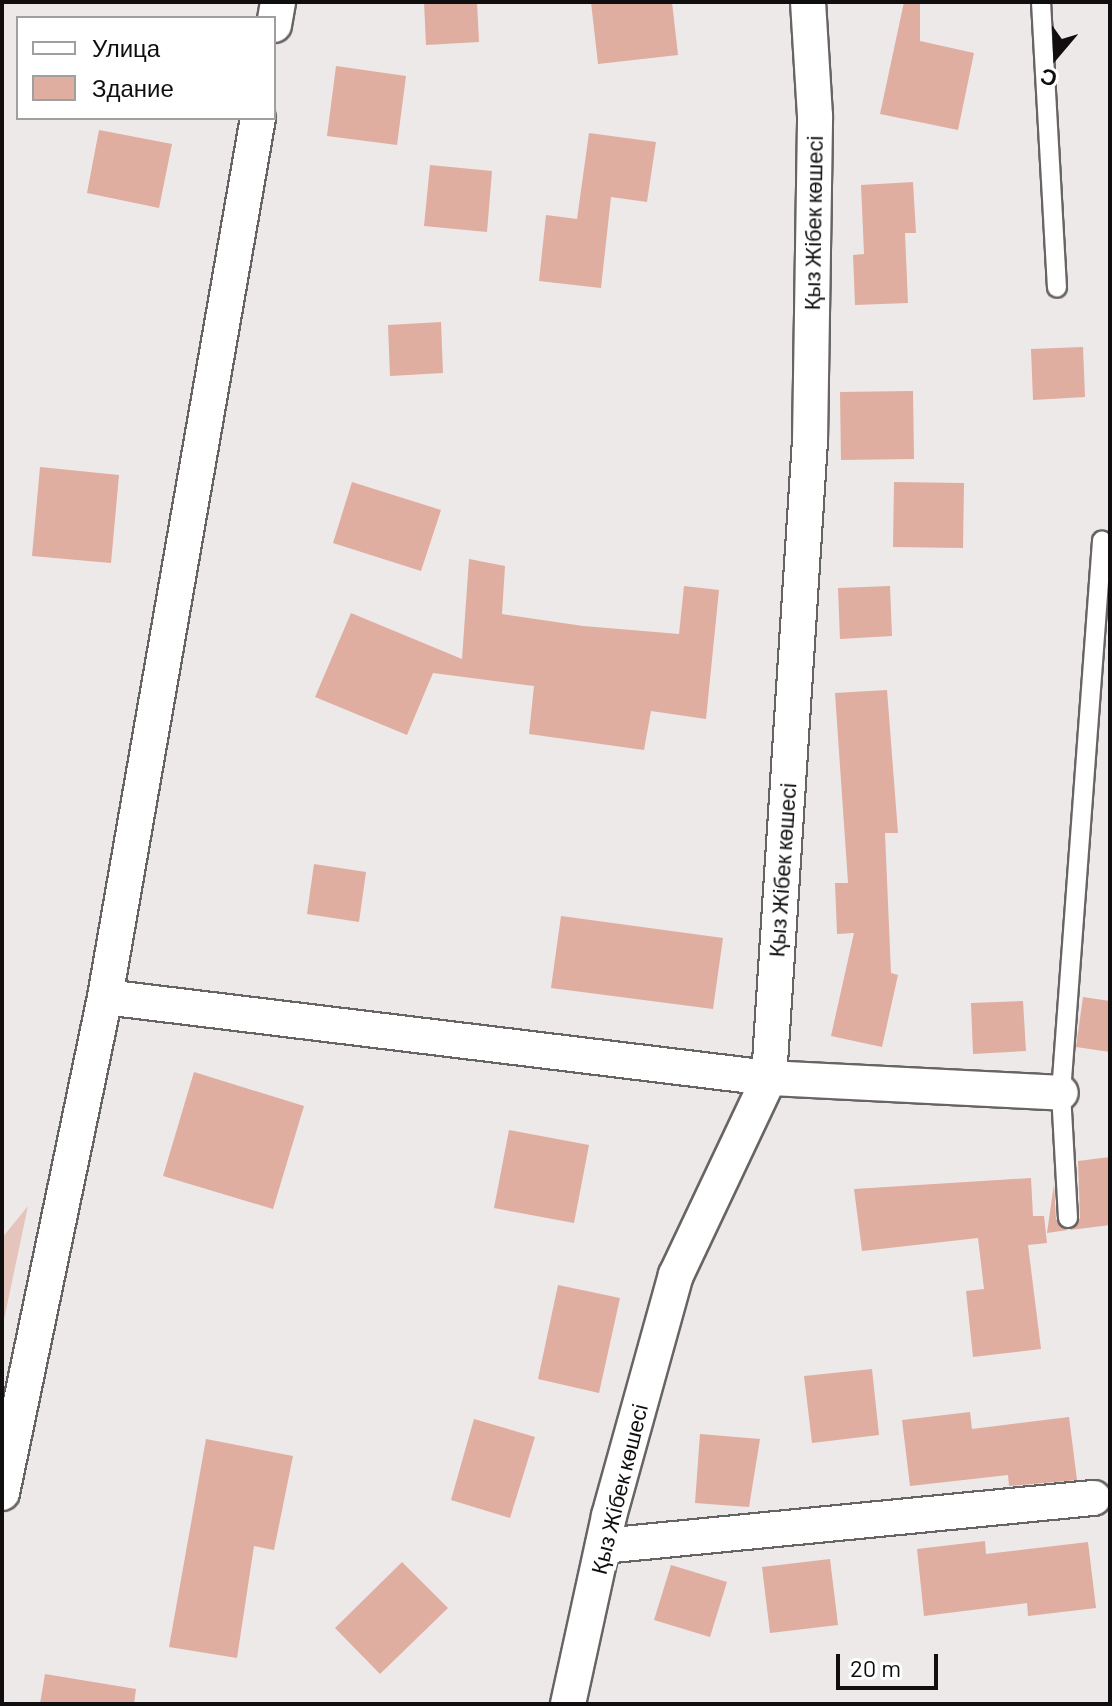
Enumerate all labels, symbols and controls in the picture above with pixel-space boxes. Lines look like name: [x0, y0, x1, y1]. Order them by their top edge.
legend: [16, 16, 276, 120]
north arrow: [1016, 16, 1096, 96]
text: Улица: [92, 33, 160, 62]
text: С: [1036, 64, 1060, 94]
text: Здание: [92, 73, 174, 102]
street label: Қыз Жібек көшесі: [798, 136, 828, 310]
street label: Қыз Жібек көшесі: [763, 782, 801, 958]
street label: Қыз Жібек көшесі: [585, 1401, 653, 1577]
scale bar: [840, 1638, 942, 1688]
text: 20 m: [850, 1653, 901, 1682]

